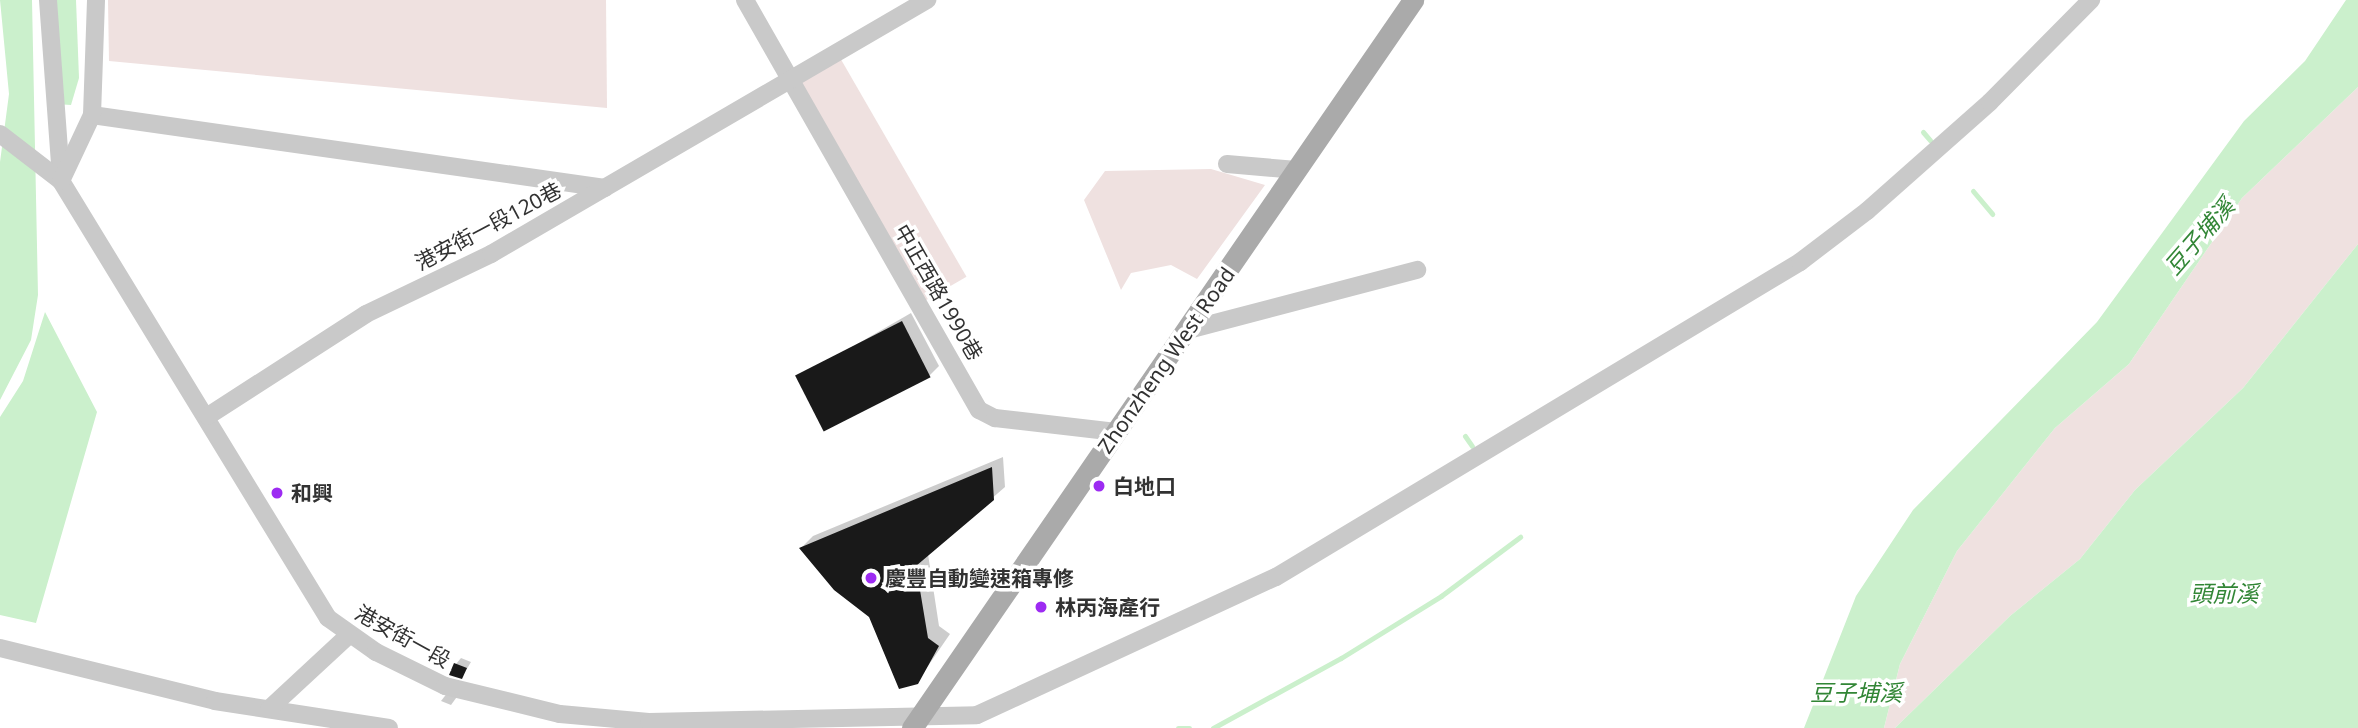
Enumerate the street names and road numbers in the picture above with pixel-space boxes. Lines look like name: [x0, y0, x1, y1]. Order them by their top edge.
street label: 港安街一段120巷: [411, 177, 565, 275]
street label: 中正西路1990巷: [890, 219, 988, 365]
street label: Zhonzheng West Road: [1092, 262, 1240, 458]
street label: 港安街一段: [351, 600, 455, 672]

